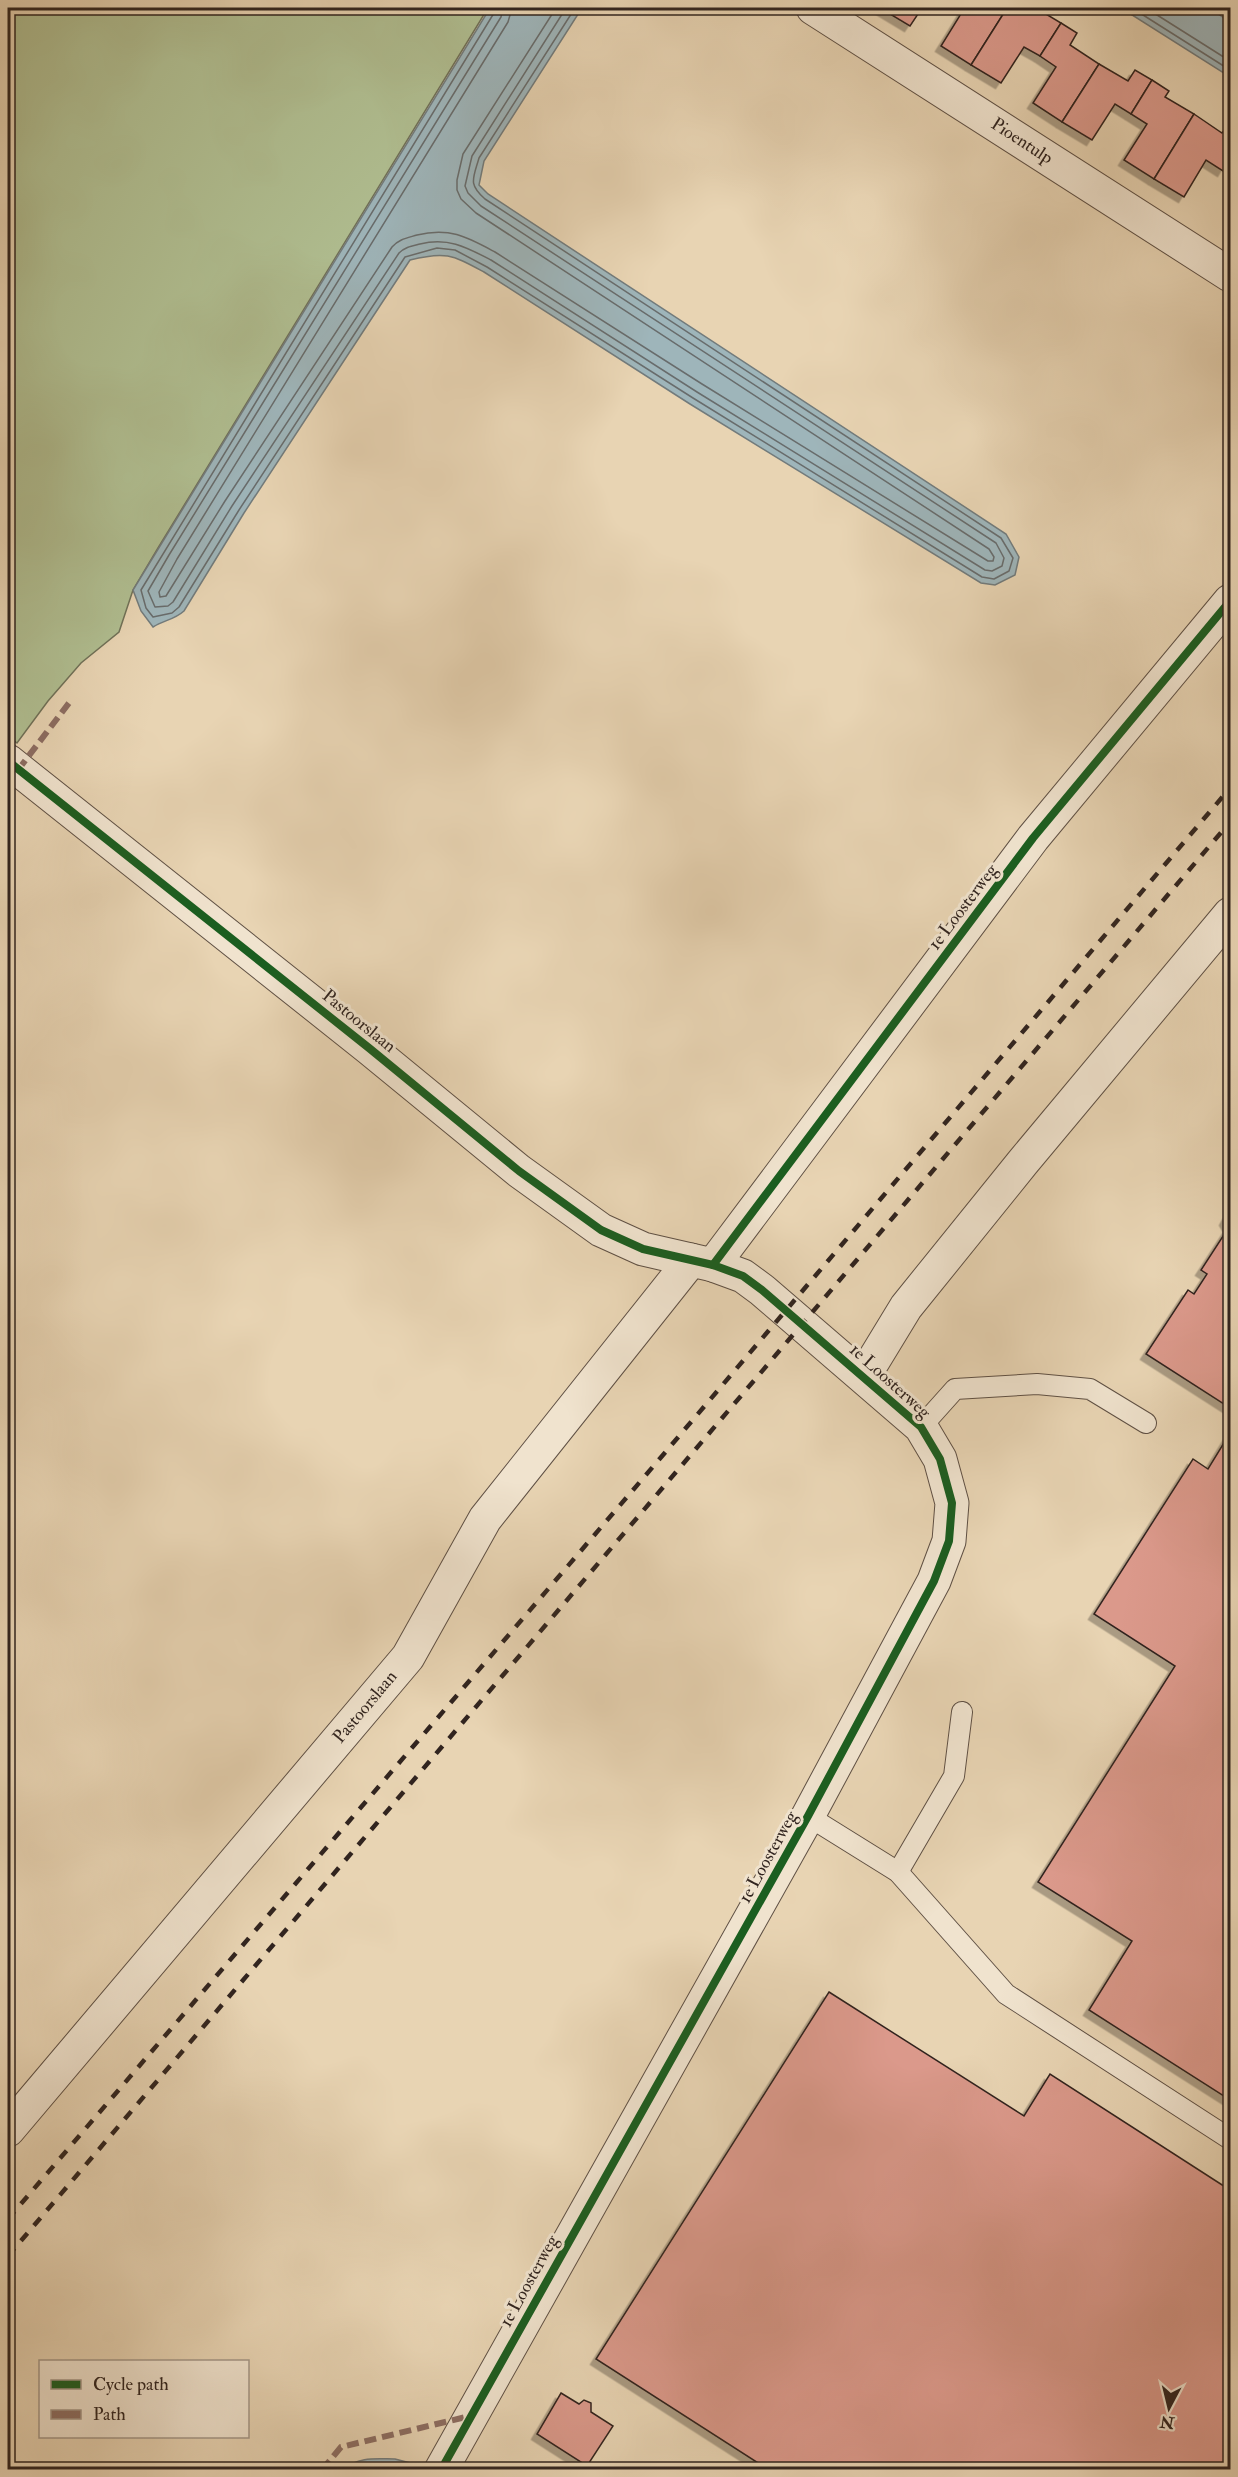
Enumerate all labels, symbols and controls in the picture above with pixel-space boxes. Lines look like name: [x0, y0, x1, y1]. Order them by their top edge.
street label: Pioentulp: [987, 112, 1057, 170]
street label: 1e Loosterweg: [923, 859, 1003, 955]
street label: Pastoorslaan: [317, 984, 401, 1058]
street label: 1e Loosterweg: [844, 1338, 936, 1424]
street label: Pastoorslaan: [328, 1666, 402, 1748]
street label: 1e Loosterweg: [733, 1806, 803, 1907]
street label: 1e Loosterweg: [494, 2230, 564, 2331]
legend: [39, 2360, 249, 2438]
text: Cycle path: [93, 2373, 169, 2396]
north arrow: [1139, 2378, 1199, 2438]
text: Path: [93, 2403, 126, 2426]
text: N: [1158, 2411, 1177, 2433]

